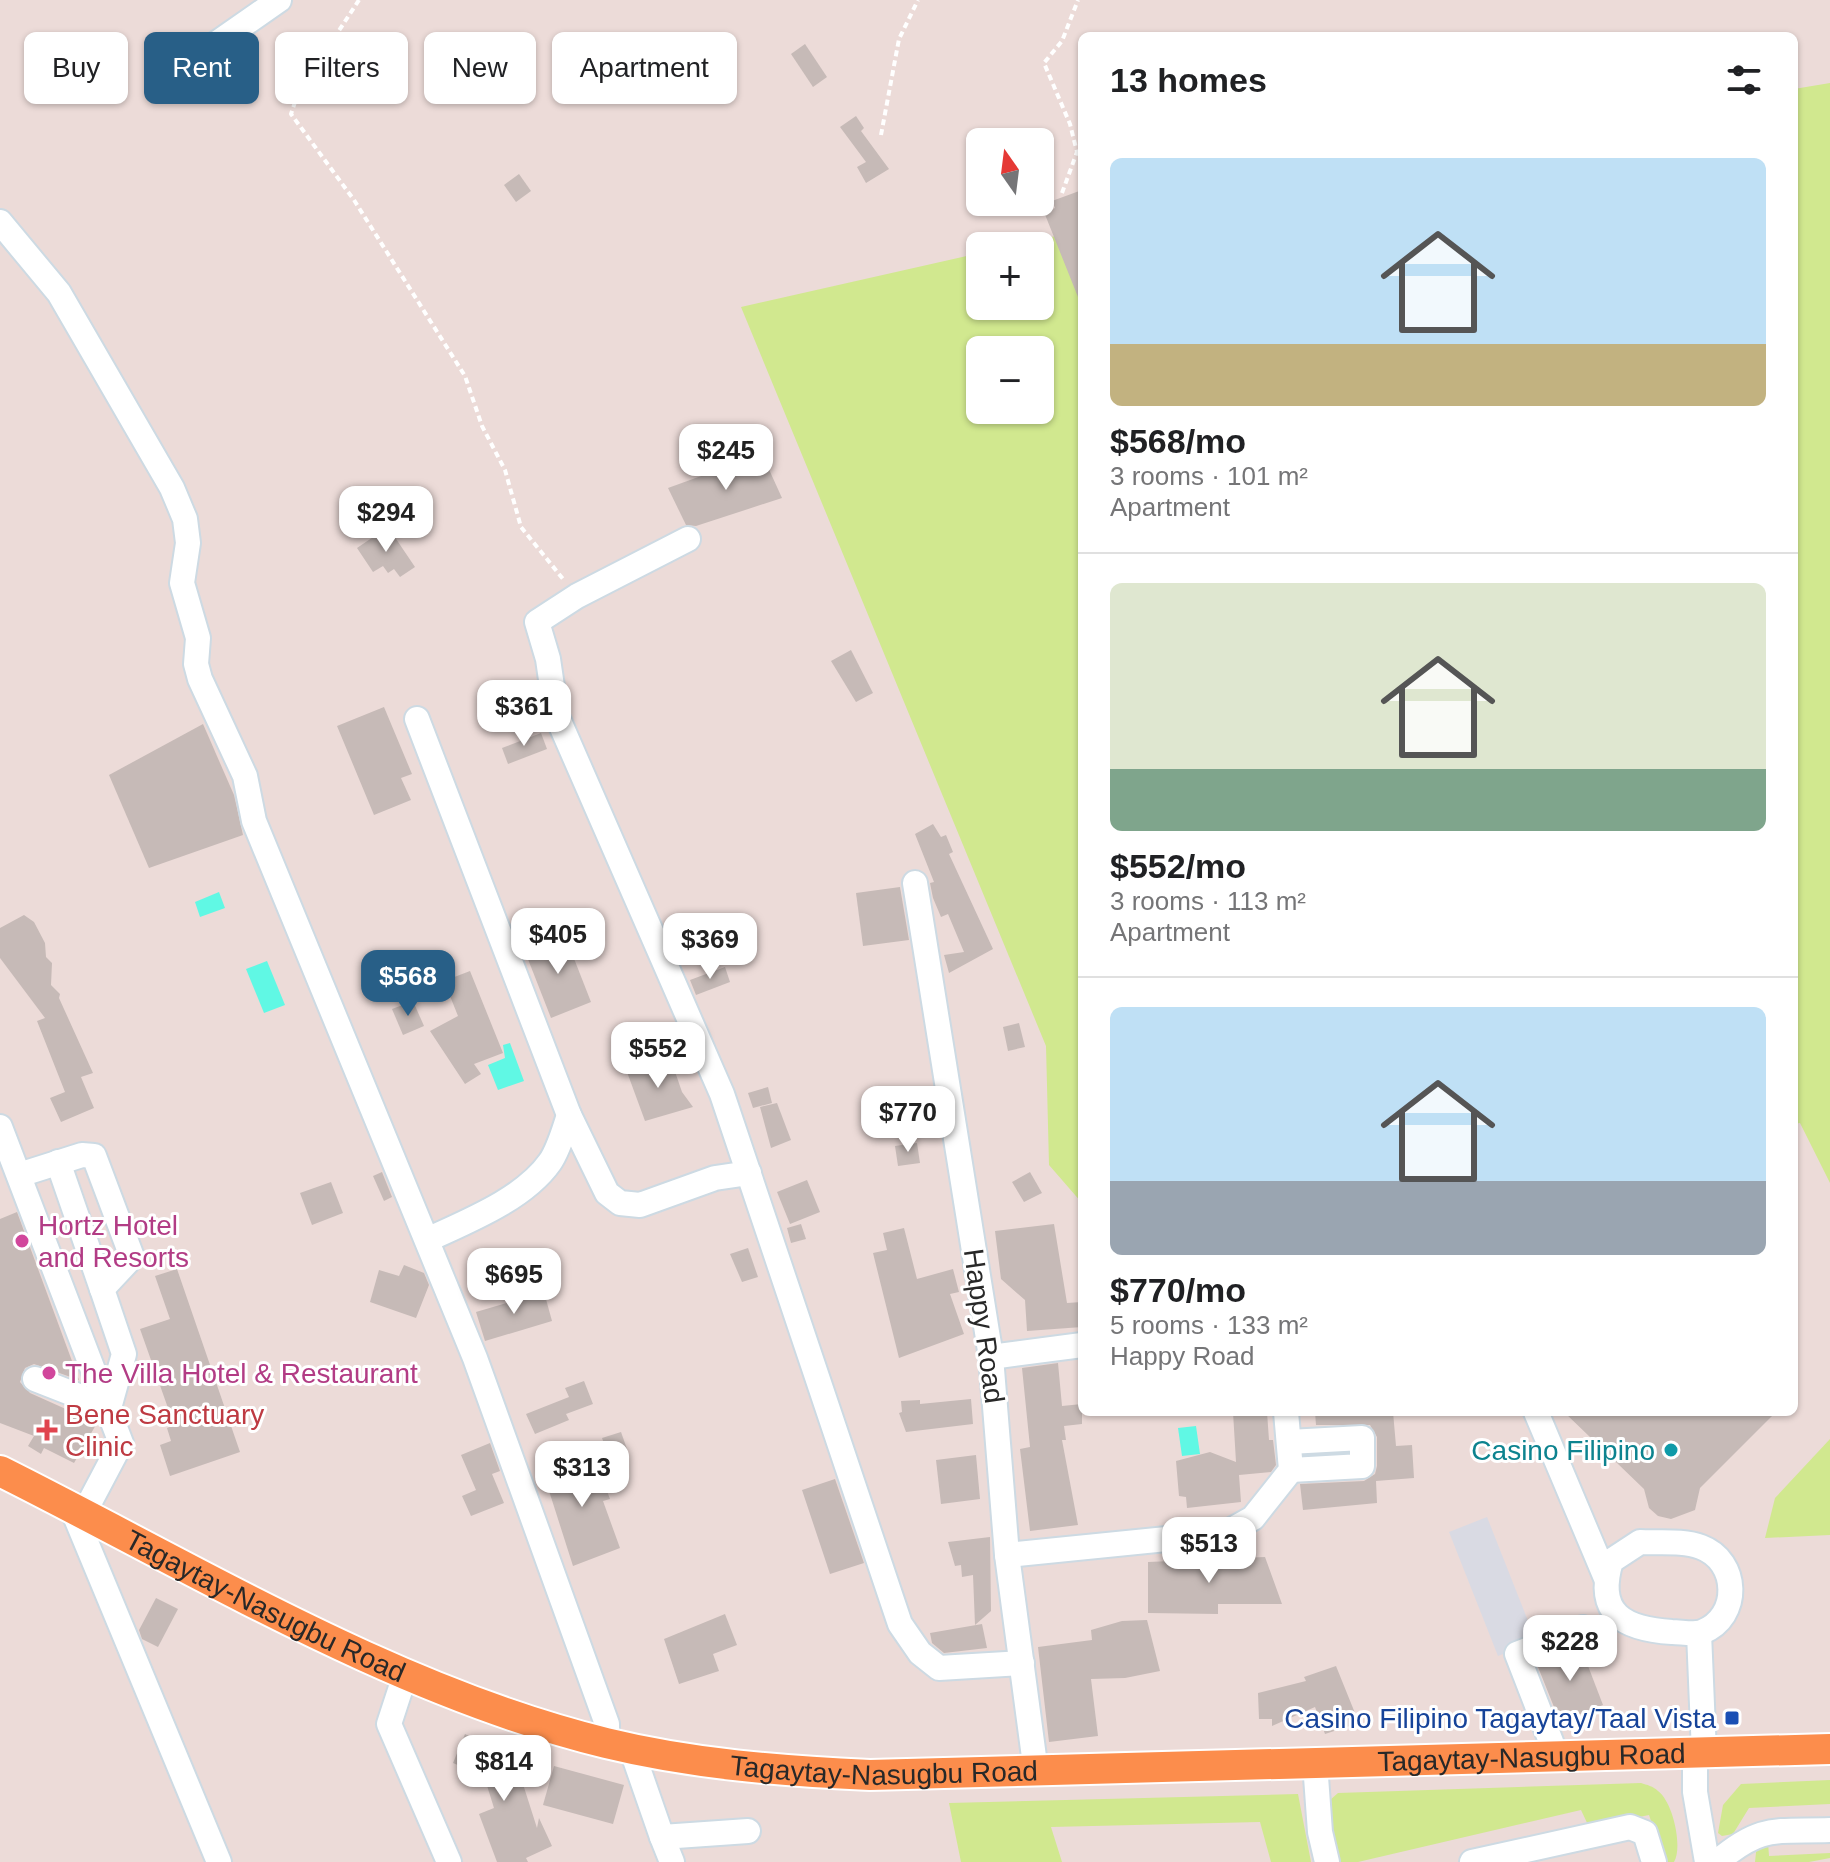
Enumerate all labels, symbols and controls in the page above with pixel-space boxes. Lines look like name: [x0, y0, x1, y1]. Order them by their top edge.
chip: Buy: [24, 32, 128, 104]
chip: Rent: [144, 32, 259, 104]
chip: Filters: [275, 32, 408, 104]
chip: New: [424, 32, 536, 104]
chip: Apartment: [552, 32, 737, 104]
icon: filters: [1722, 58, 1766, 102]
text: 13 homes: [1110, 61, 1267, 99]
north arrow: [966, 128, 1054, 216]
map controls: [966, 128, 1054, 424]
icon: home: [1366, 210, 1510, 354]
button: +: [966, 232, 1054, 320]
button: −: [966, 336, 1054, 424]
text: $568/mo: [1110, 422, 1246, 460]
pin: $245: [679, 424, 773, 492]
text: $245: [697, 435, 755, 465]
text: 3 rooms · 101 m²: [1110, 461, 1308, 491]
pin: $294: [339, 486, 433, 554]
text: Apartment: [1110, 492, 1230, 522]
text: $294: [357, 497, 415, 527]
icon: home: [1366, 635, 1510, 779]
pin: $361: [477, 680, 571, 748]
text: $361: [495, 691, 553, 721]
text: $552/mo: [1110, 847, 1246, 885]
text: 3 rooms · 113 m²: [1110, 886, 1306, 916]
pin: $405: [511, 908, 605, 976]
pin: $369: [663, 913, 757, 981]
text: Apartment: [1110, 917, 1230, 947]
text: $405: [529, 919, 587, 949]
text: $369: [681, 924, 739, 954]
pin: $568: [361, 950, 455, 1018]
text: $568: [379, 961, 437, 991]
pin: $552: [611, 1022, 705, 1090]
text: $552: [629, 1033, 687, 1063]
icon: home: [1366, 1059, 1510, 1203]
pin: $770: [861, 1086, 955, 1154]
text: $770: [879, 1097, 937, 1127]
place label: Hortz Hotel and Resorts: [38, 1210, 189, 1273]
marker: Hortz Hotel and Resorts: [13, 1232, 31, 1250]
street label: Happy Road: [958, 1247, 1010, 1405]
pin: $695: [467, 1248, 561, 1316]
text: $695: [485, 1259, 543, 1289]
text: $770/mo: [1110, 1271, 1246, 1309]
text: 5 rooms · 133 m²: [1110, 1310, 1308, 1340]
text: Happy Road: [1110, 1341, 1255, 1371]
place label: The Villa Hotel & Restaurant: [65, 1358, 418, 1389]
marker: The Villa Hotel & Restaurant: [40, 1364, 58, 1382]
place label: Bene Sanctuary Clinic: [65, 1399, 264, 1462]
marker: Bene Sanctuary Clinic: [36, 1419, 58, 1441]
place label: Casino Filipino: [1471, 1435, 1655, 1466]
pin: $313: [535, 1441, 629, 1509]
marker: Casino Filipino: [1662, 1441, 1680, 1459]
text: $313: [553, 1452, 611, 1482]
pin: $513: [1162, 1517, 1256, 1585]
street label: Tagaytay-Nasugbu Road: [120, 1523, 410, 1688]
text: $513: [1180, 1528, 1238, 1558]
pin: $228: [1523, 1615, 1617, 1683]
text: $228: [1541, 1626, 1599, 1656]
place label: Casino Filipino Tagaytay/Taal Vista: [1284, 1703, 1716, 1734]
marker: Casino Filipino Tagaytay/Taal Vista: [1723, 1709, 1741, 1727]
pin: $814: [457, 1735, 551, 1803]
street label: Tagaytay-Nasugbu Road: [1377, 1737, 1686, 1777]
text: $814: [475, 1746, 533, 1776]
street label: Tagaytay-Nasugbu Road: [728, 1749, 1038, 1791]

